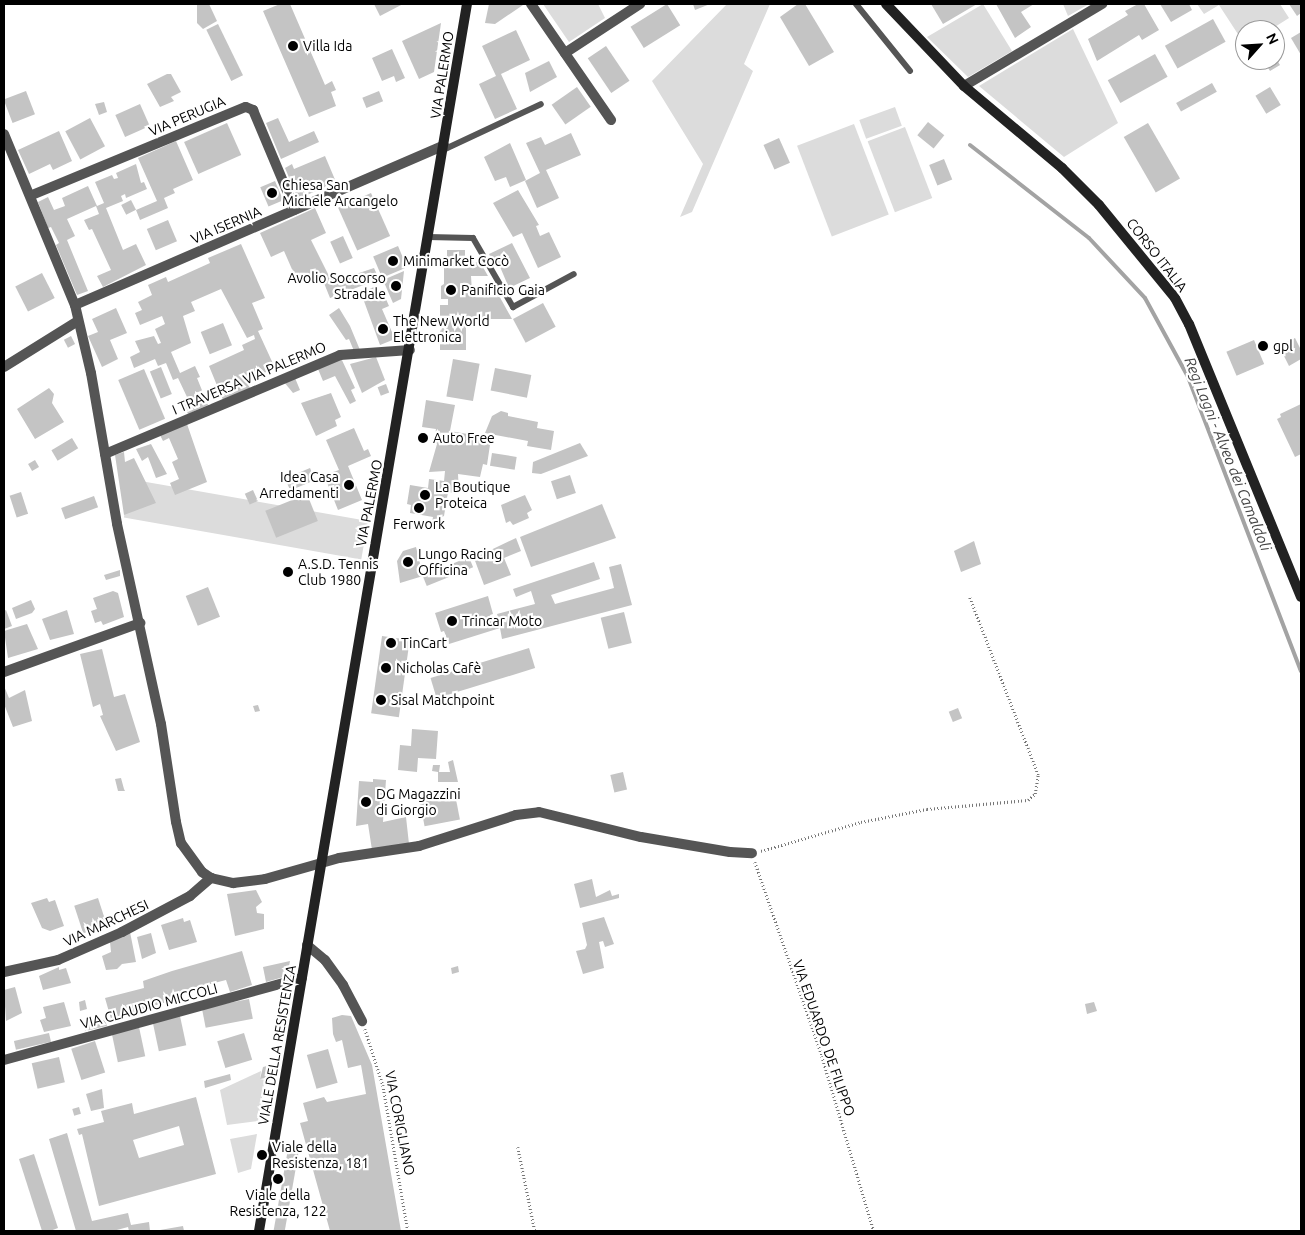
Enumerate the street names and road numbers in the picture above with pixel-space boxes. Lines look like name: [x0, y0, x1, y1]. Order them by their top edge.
street label: VIA PALERMO: [427, 30, 457, 120]
street label: VIA PERUGIA: [146, 92, 228, 140]
street label: VIA ISERNIA: [188, 203, 264, 247]
street label: CORSO ITALIA: [1123, 215, 1191, 295]
street label: I TRAVERSA VIA PALERMO: [169, 338, 329, 418]
street label: VIA PALERMO: [352, 458, 386, 548]
street label: VIA MARCHESI: [61, 896, 151, 950]
street label: VIA EDUARDO DE FILIPPO: [789, 958, 859, 1118]
street label: VIALE DELLA RESISTENZA: [255, 964, 299, 1126]
street label: VIA CLAUDIO MICCOLI: [79, 980, 219, 1032]
street label: VIA CORIGLIANO: [382, 1069, 418, 1177]

